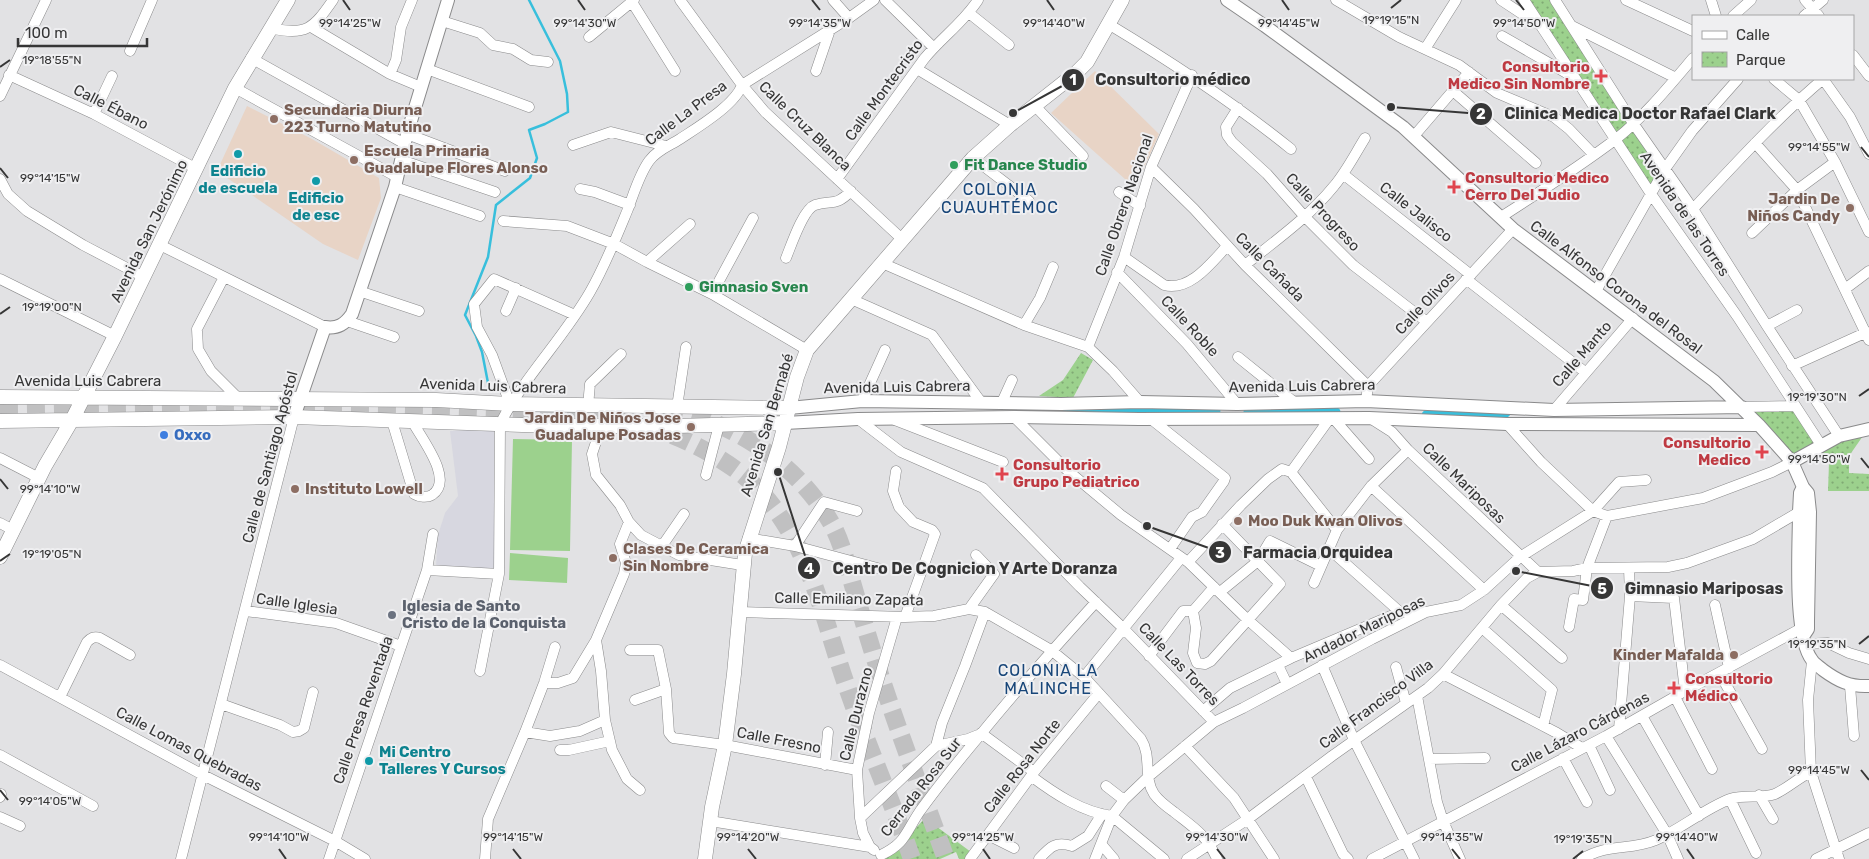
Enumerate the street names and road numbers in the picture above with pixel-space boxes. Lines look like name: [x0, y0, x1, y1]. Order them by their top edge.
street label: Calle Montecristo: [841, 36, 927, 144]
street label: Calle La Presa: [642, 76, 730, 150]
street label: Calle Cruz Blanca: [755, 77, 855, 175]
street label: Calle Ébano: [71, 80, 151, 134]
street label: Calle Obrero Nacional: [1091, 132, 1157, 278]
street label: Avenida de las Torres: [1637, 148, 1734, 280]
street label: Avenida San Jerónimo: [107, 157, 191, 305]
street label: Calle Progreso: [1282, 169, 1364, 255]
street label: Calle Jalisco: [1376, 178, 1456, 246]
street label: Calle Alfonso Corona del Rosal: [1526, 216, 1706, 358]
street label: Calle Cañada: [1232, 229, 1308, 305]
street label: Calle Olivos: [1391, 268, 1459, 338]
street label: Calle Roble: [1157, 292, 1223, 360]
street label: Calle Manto: [1549, 317, 1615, 391]
street label: Avenida San Bernabé: [737, 351, 797, 499]
street label: Calle de Santiago Apóstol: [238, 369, 302, 545]
street label: Avenida Luis Cabrera: [15, 372, 161, 390]
street label: Avenida Luis Cabrera: [419, 374, 567, 398]
street label: Avenida Luis Cabrera: [1228, 376, 1376, 396]
street label: Avenida Luis Cabrera: [823, 377, 971, 397]
street label: Calle Mariposas: [1419, 439, 1509, 527]
street label: Calle Iglesia: [255, 589, 339, 619]
street label: Calle Emiliano Zapata: [774, 589, 924, 609]
street label: Andador Mariposas: [1300, 591, 1428, 666]
street label: Calle Las Torres: [1135, 619, 1223, 710]
street label: Calle Presa Reventada: [329, 634, 397, 786]
street label: Calle Francisco Villa: [1316, 655, 1436, 753]
street label: Calle Durazno: [836, 665, 876, 763]
street label: Calle Lázaro Cárdenas: [1508, 688, 1653, 776]
street label: Calle Lomas Quebradas: [113, 703, 265, 795]
street label: Calle Rosa Norte: [980, 715, 1064, 817]
street label: Calle Fresno: [735, 723, 823, 757]
street label: Cerrada Rosa Sur: [877, 734, 965, 840]

